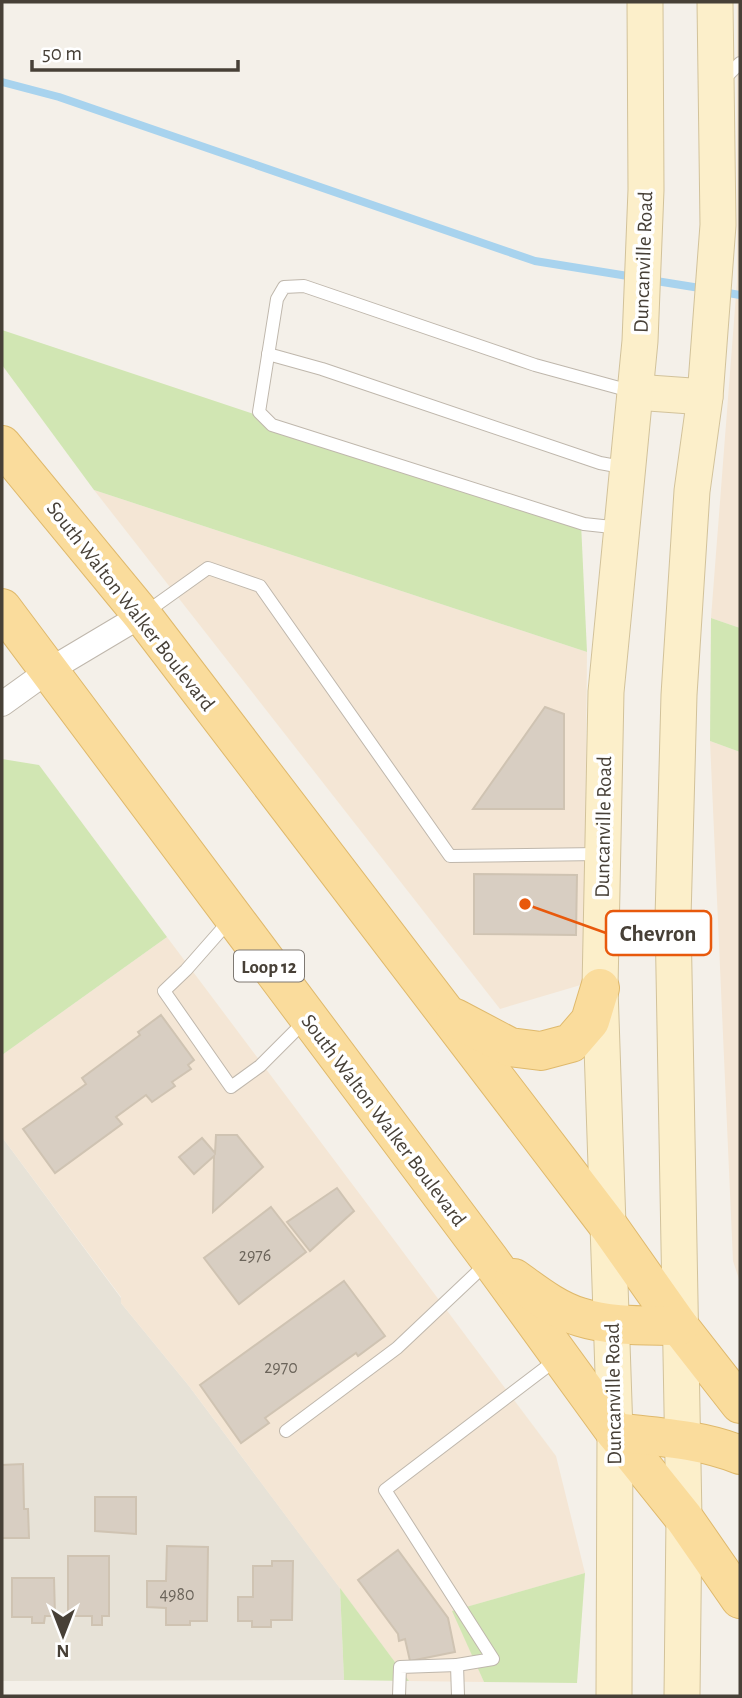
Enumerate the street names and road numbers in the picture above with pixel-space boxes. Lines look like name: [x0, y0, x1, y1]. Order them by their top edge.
street label: Duncanville Road: [631, 191, 656, 333]
street label: South Walton Walker Boulevard: [43, 498, 219, 715]
street label: Duncanville Road: [592, 756, 615, 898]
road number: Loop 12: [234, 950, 304, 982]
street label: South Walton Walker Boulevard: [297, 1010, 470, 1230]
street label: Duncanville Road: [602, 1323, 625, 1465]

